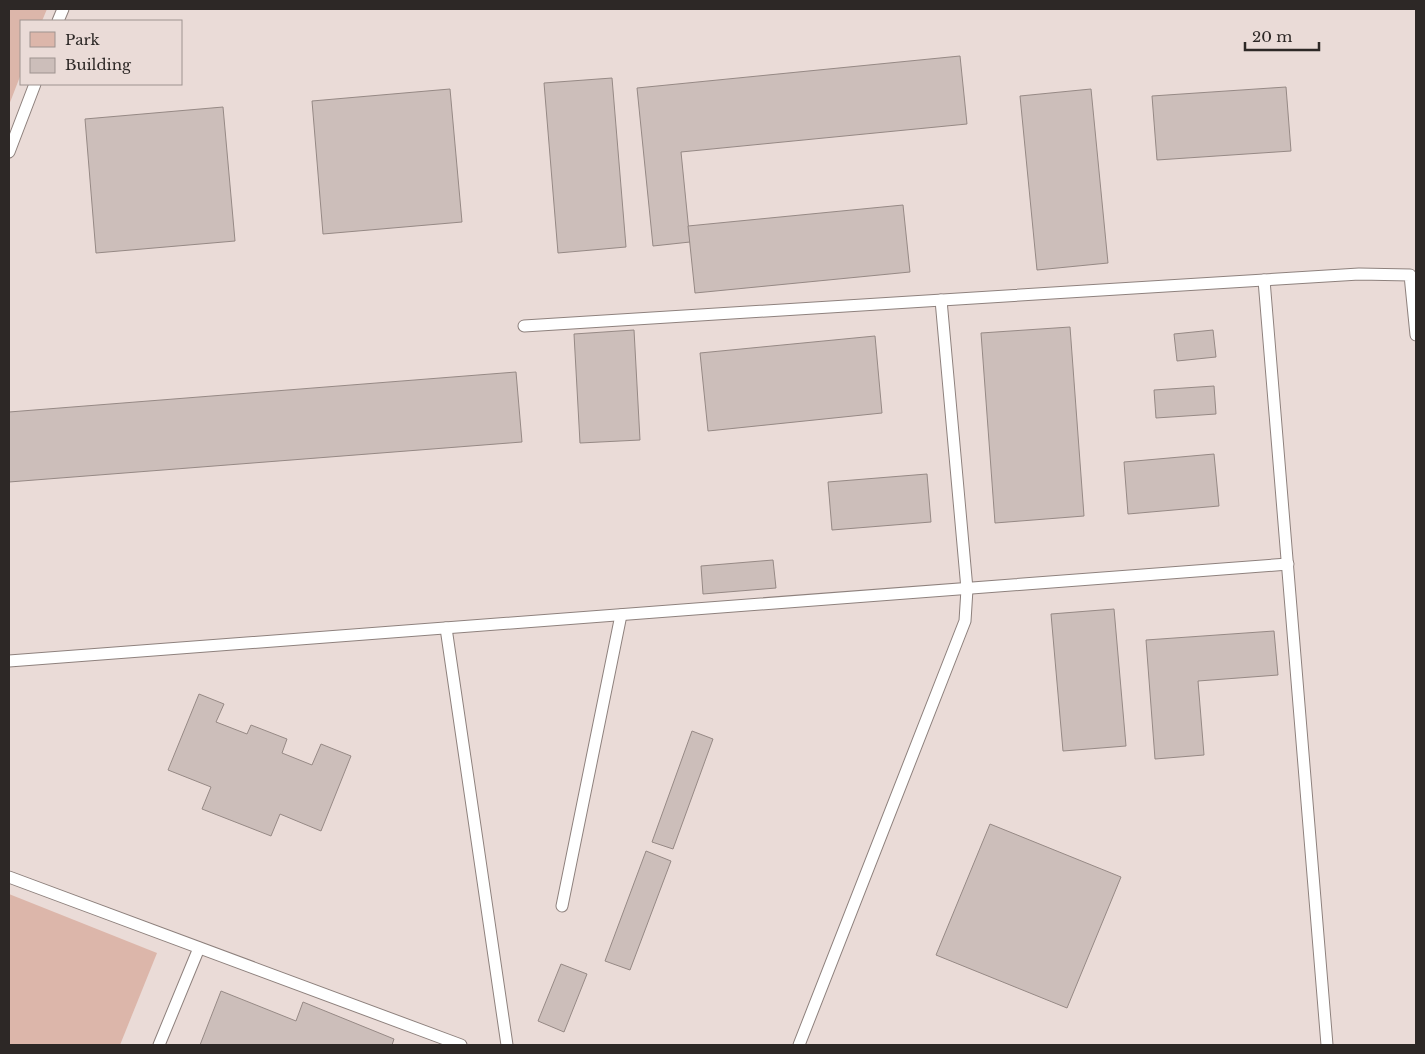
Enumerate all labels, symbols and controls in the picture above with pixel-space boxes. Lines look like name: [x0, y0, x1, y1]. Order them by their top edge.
legend: [20, 20, 182, 85]
scale bar: [1245, 20, 1319, 52]
text: 20 m: [1252, 27, 1292, 46]
text: Park: [65, 30, 101, 49]
text: Building: [65, 55, 132, 74]

